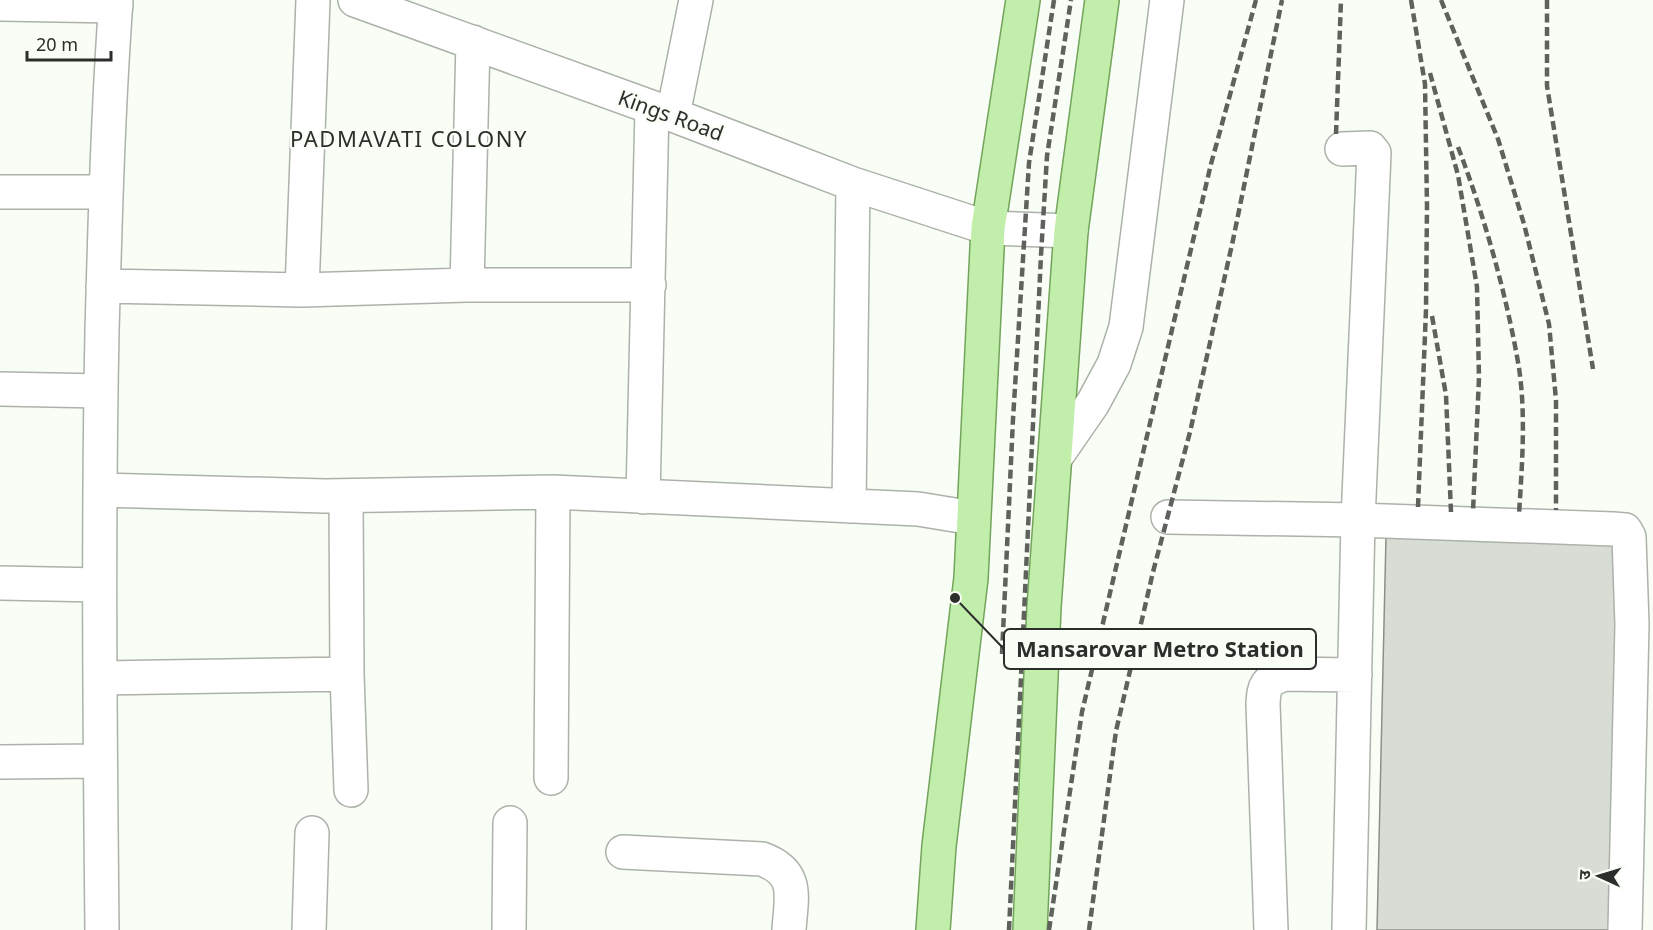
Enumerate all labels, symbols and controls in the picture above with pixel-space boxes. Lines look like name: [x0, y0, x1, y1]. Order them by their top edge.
scale bar: [27, 24, 111, 62]
text: 20 m: [36, 32, 78, 56]
street label: Kings Road: [614, 83, 728, 147]
district label: PADMAVATI COLONY: [290, 123, 528, 153]
callout: Mansarovar Metro Station: [1004, 629, 1316, 669]
text: Mansarovar Metro Station: [1016, 633, 1304, 663]
north arrow: [1569, 846, 1629, 906]
text: उ: [1573, 869, 1595, 880]

